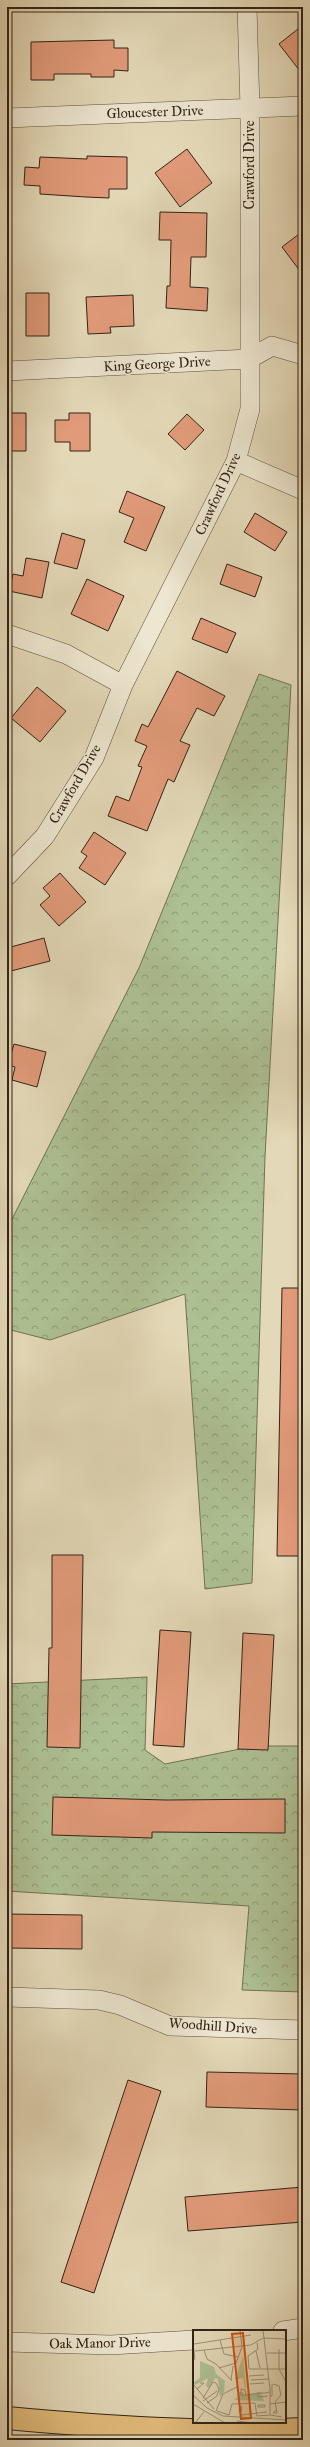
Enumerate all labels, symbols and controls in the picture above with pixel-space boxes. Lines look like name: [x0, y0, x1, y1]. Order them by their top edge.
street label: Gloucester Drive: [106, 102, 204, 122]
street label: Crawford Drive: [241, 120, 258, 210]
street label: King George Drive: [103, 353, 211, 375]
street label: Crawford Drive: [191, 450, 245, 538]
street label: Crawford Drive: [45, 741, 105, 827]
street label: Woodhill Drive: [168, 2014, 258, 2038]
inset map: [193, 2330, 286, 2423]
street label: Oak Manor Drive: [49, 2334, 151, 2352]

